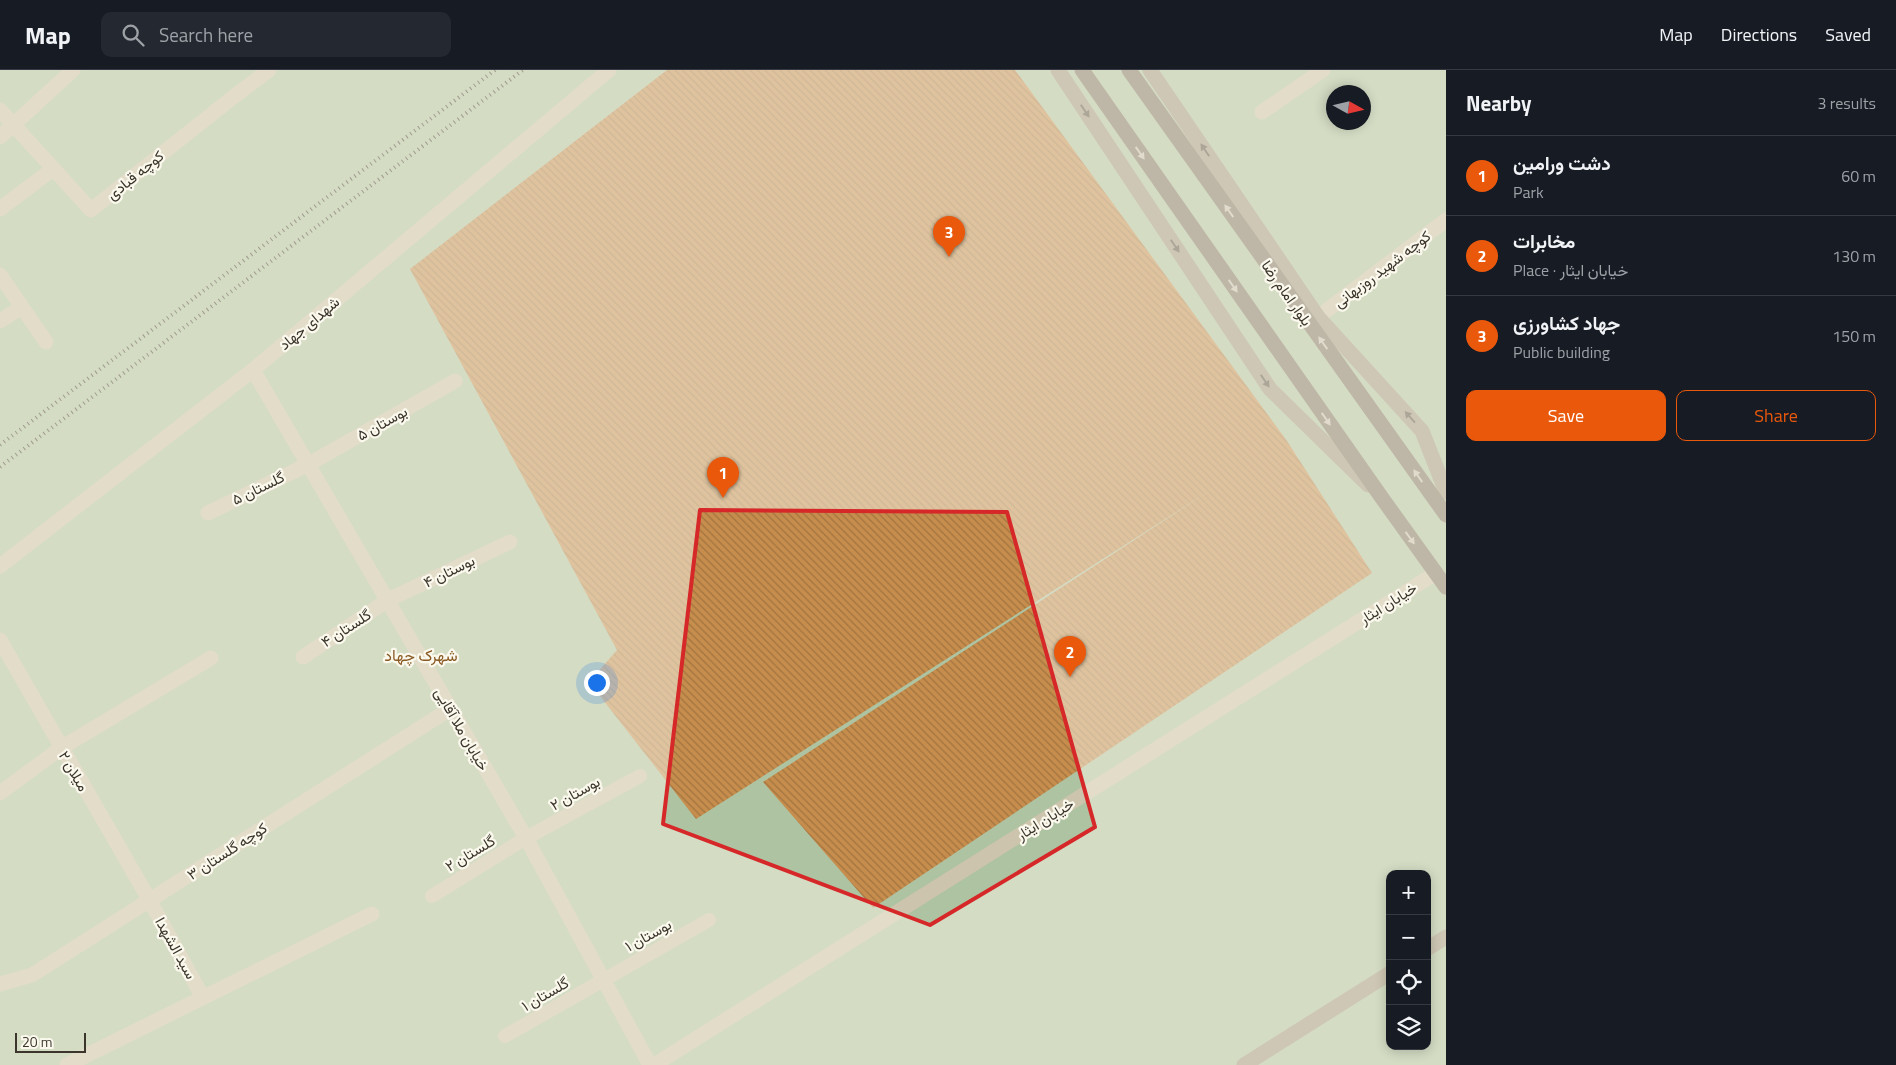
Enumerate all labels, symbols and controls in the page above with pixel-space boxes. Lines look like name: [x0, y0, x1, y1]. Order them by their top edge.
search box: [101, 12, 451, 57]
text: Map: [25, 17, 71, 53]
text: Search here: [159, 20, 253, 49]
icon: search: [119, 21, 147, 49]
text: Map: [1659, 21, 1693, 48]
text: Directions: [1721, 21, 1797, 48]
text: Saved: [1825, 21, 1871, 48]
north arrow: [1326, 85, 1371, 130]
text: Nearby: [1466, 87, 1531, 119]
text: 3 results: [1817, 91, 1876, 115]
one-way arrow: [1080, 104, 1089, 117]
street label: کوچه قبادی: [101, 144, 169, 205]
one-way arrow: [1200, 144, 1210, 157]
one-way arrow: [1135, 146, 1145, 160]
text: دشت ورامین: [1513, 148, 1611, 177]
text: 1: [1478, 164, 1486, 188]
text: 60 m: [1841, 164, 1876, 188]
text: Park: [1513, 180, 1544, 204]
one-way arrow: [1224, 204, 1234, 218]
pin: 3: [933, 216, 965, 257]
street label: کوچه شهید روزبهانی: [1328, 225, 1436, 313]
text: مخابرات: [1513, 226, 1575, 255]
one-way arrow: [1170, 239, 1180, 252]
text: 2: [1478, 244, 1486, 268]
text: 130 m: [1832, 244, 1876, 268]
street label: بلوار امام رضا: [1256, 255, 1318, 331]
text: Place · خیابان ایثار: [1513, 258, 1628, 282]
one-way arrow: [1228, 279, 1238, 293]
street label: شهدای جهاد: [274, 291, 345, 355]
text: جهاد کشاورزی: [1513, 308, 1620, 337]
text: 3: [1478, 324, 1486, 348]
text: 150 m: [1832, 324, 1876, 348]
one-way arrow: [1318, 336, 1328, 350]
text: Public building: [1513, 340, 1610, 364]
one-way arrow: [1260, 374, 1270, 388]
button: Save: [1466, 390, 1666, 441]
button: Share: [1676, 390, 1876, 441]
street label: بوستان ۵: [352, 400, 412, 446]
one-way arrow: [1404, 412, 1416, 424]
one-way arrow: [1321, 413, 1331, 426]
pin: 1: [707, 457, 739, 498]
street label: گلستان ۵: [228, 465, 289, 511]
one-way arrow: [1413, 469, 1423, 483]
one-way arrow: [1405, 531, 1415, 545]
street label: بوستان ۴: [419, 549, 479, 593]
street label: خیابان ایثار: [1354, 576, 1421, 630]
street label: گلستان ۴: [316, 603, 376, 653]
pin: 2: [1054, 636, 1086, 677]
district label: شهرک چهاد: [384, 643, 458, 667]
your location: [584, 670, 610, 696]
street label: خیابان ملا آقایی: [429, 683, 495, 775]
street label: میلان ۲: [53, 746, 95, 796]
street label: بوستان ۲: [546, 770, 604, 816]
street label: خیابان ایثار: [1011, 792, 1078, 846]
street label: کوچه گلستان ۳: [182, 816, 272, 886]
street label: گلستان ۲: [440, 829, 500, 877]
map controls: [1386, 870, 1431, 1050]
button: +: [1386, 870, 1431, 915]
street label: سید الشهدا: [149, 913, 203, 983]
street label: بوستان ۱: [620, 913, 676, 957]
button: −: [1386, 915, 1431, 960]
button: locate: [1386, 960, 1431, 1005]
street label: گلستان ۱: [517, 971, 573, 1017]
button: layers: [1386, 1005, 1431, 1050]
scale bar: [15, 1030, 86, 1053]
text: 20 m: [22, 1031, 52, 1052]

